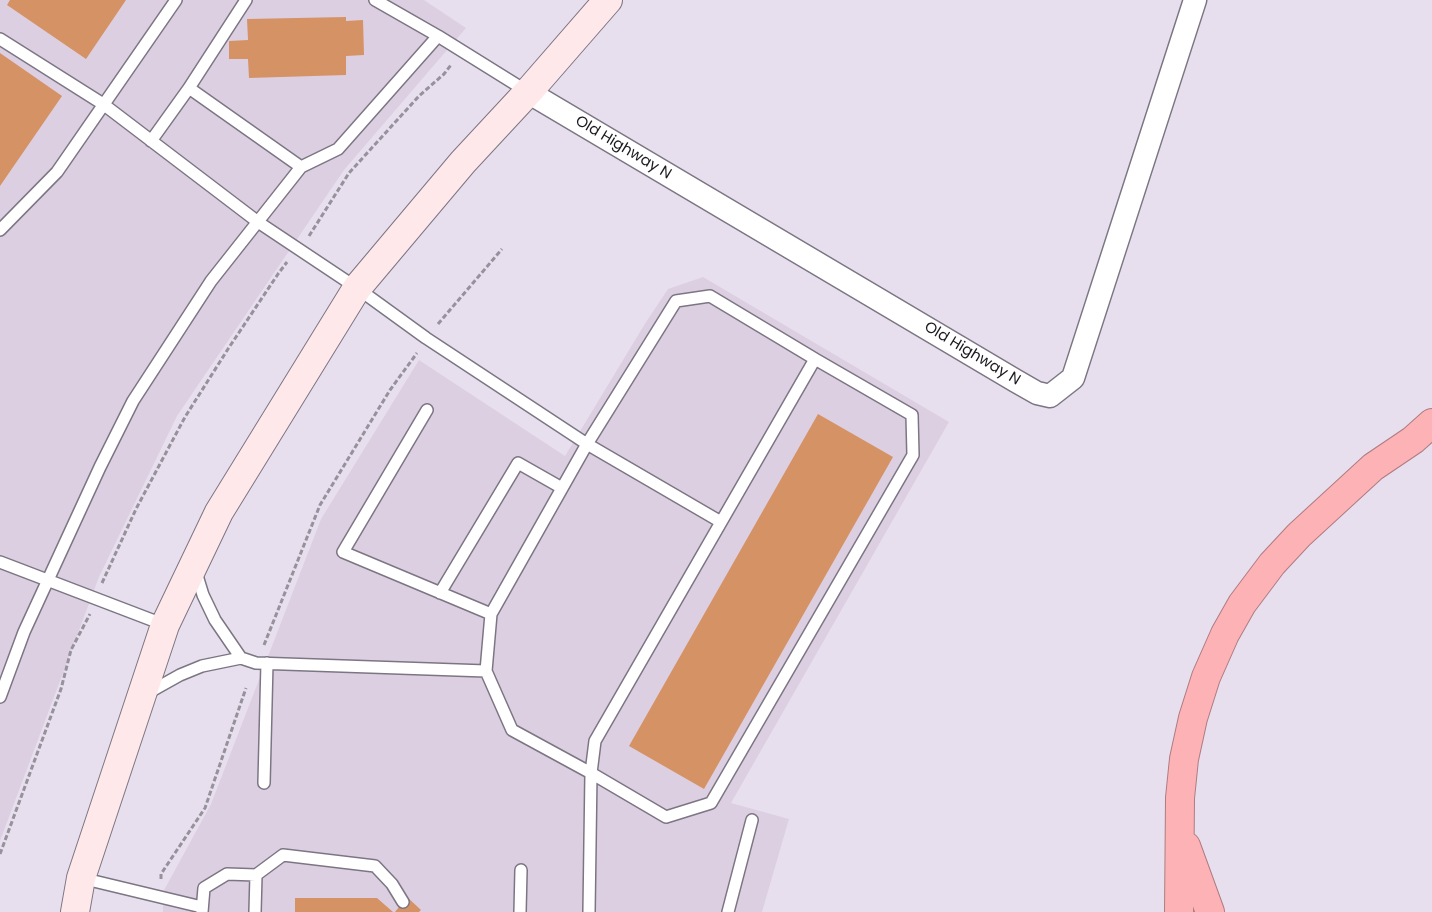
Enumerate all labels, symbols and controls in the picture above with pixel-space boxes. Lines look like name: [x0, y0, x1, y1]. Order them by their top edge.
street label: Old Highway N: [572, 112, 674, 184]
street label: Old Highway N: [921, 318, 1023, 390]

